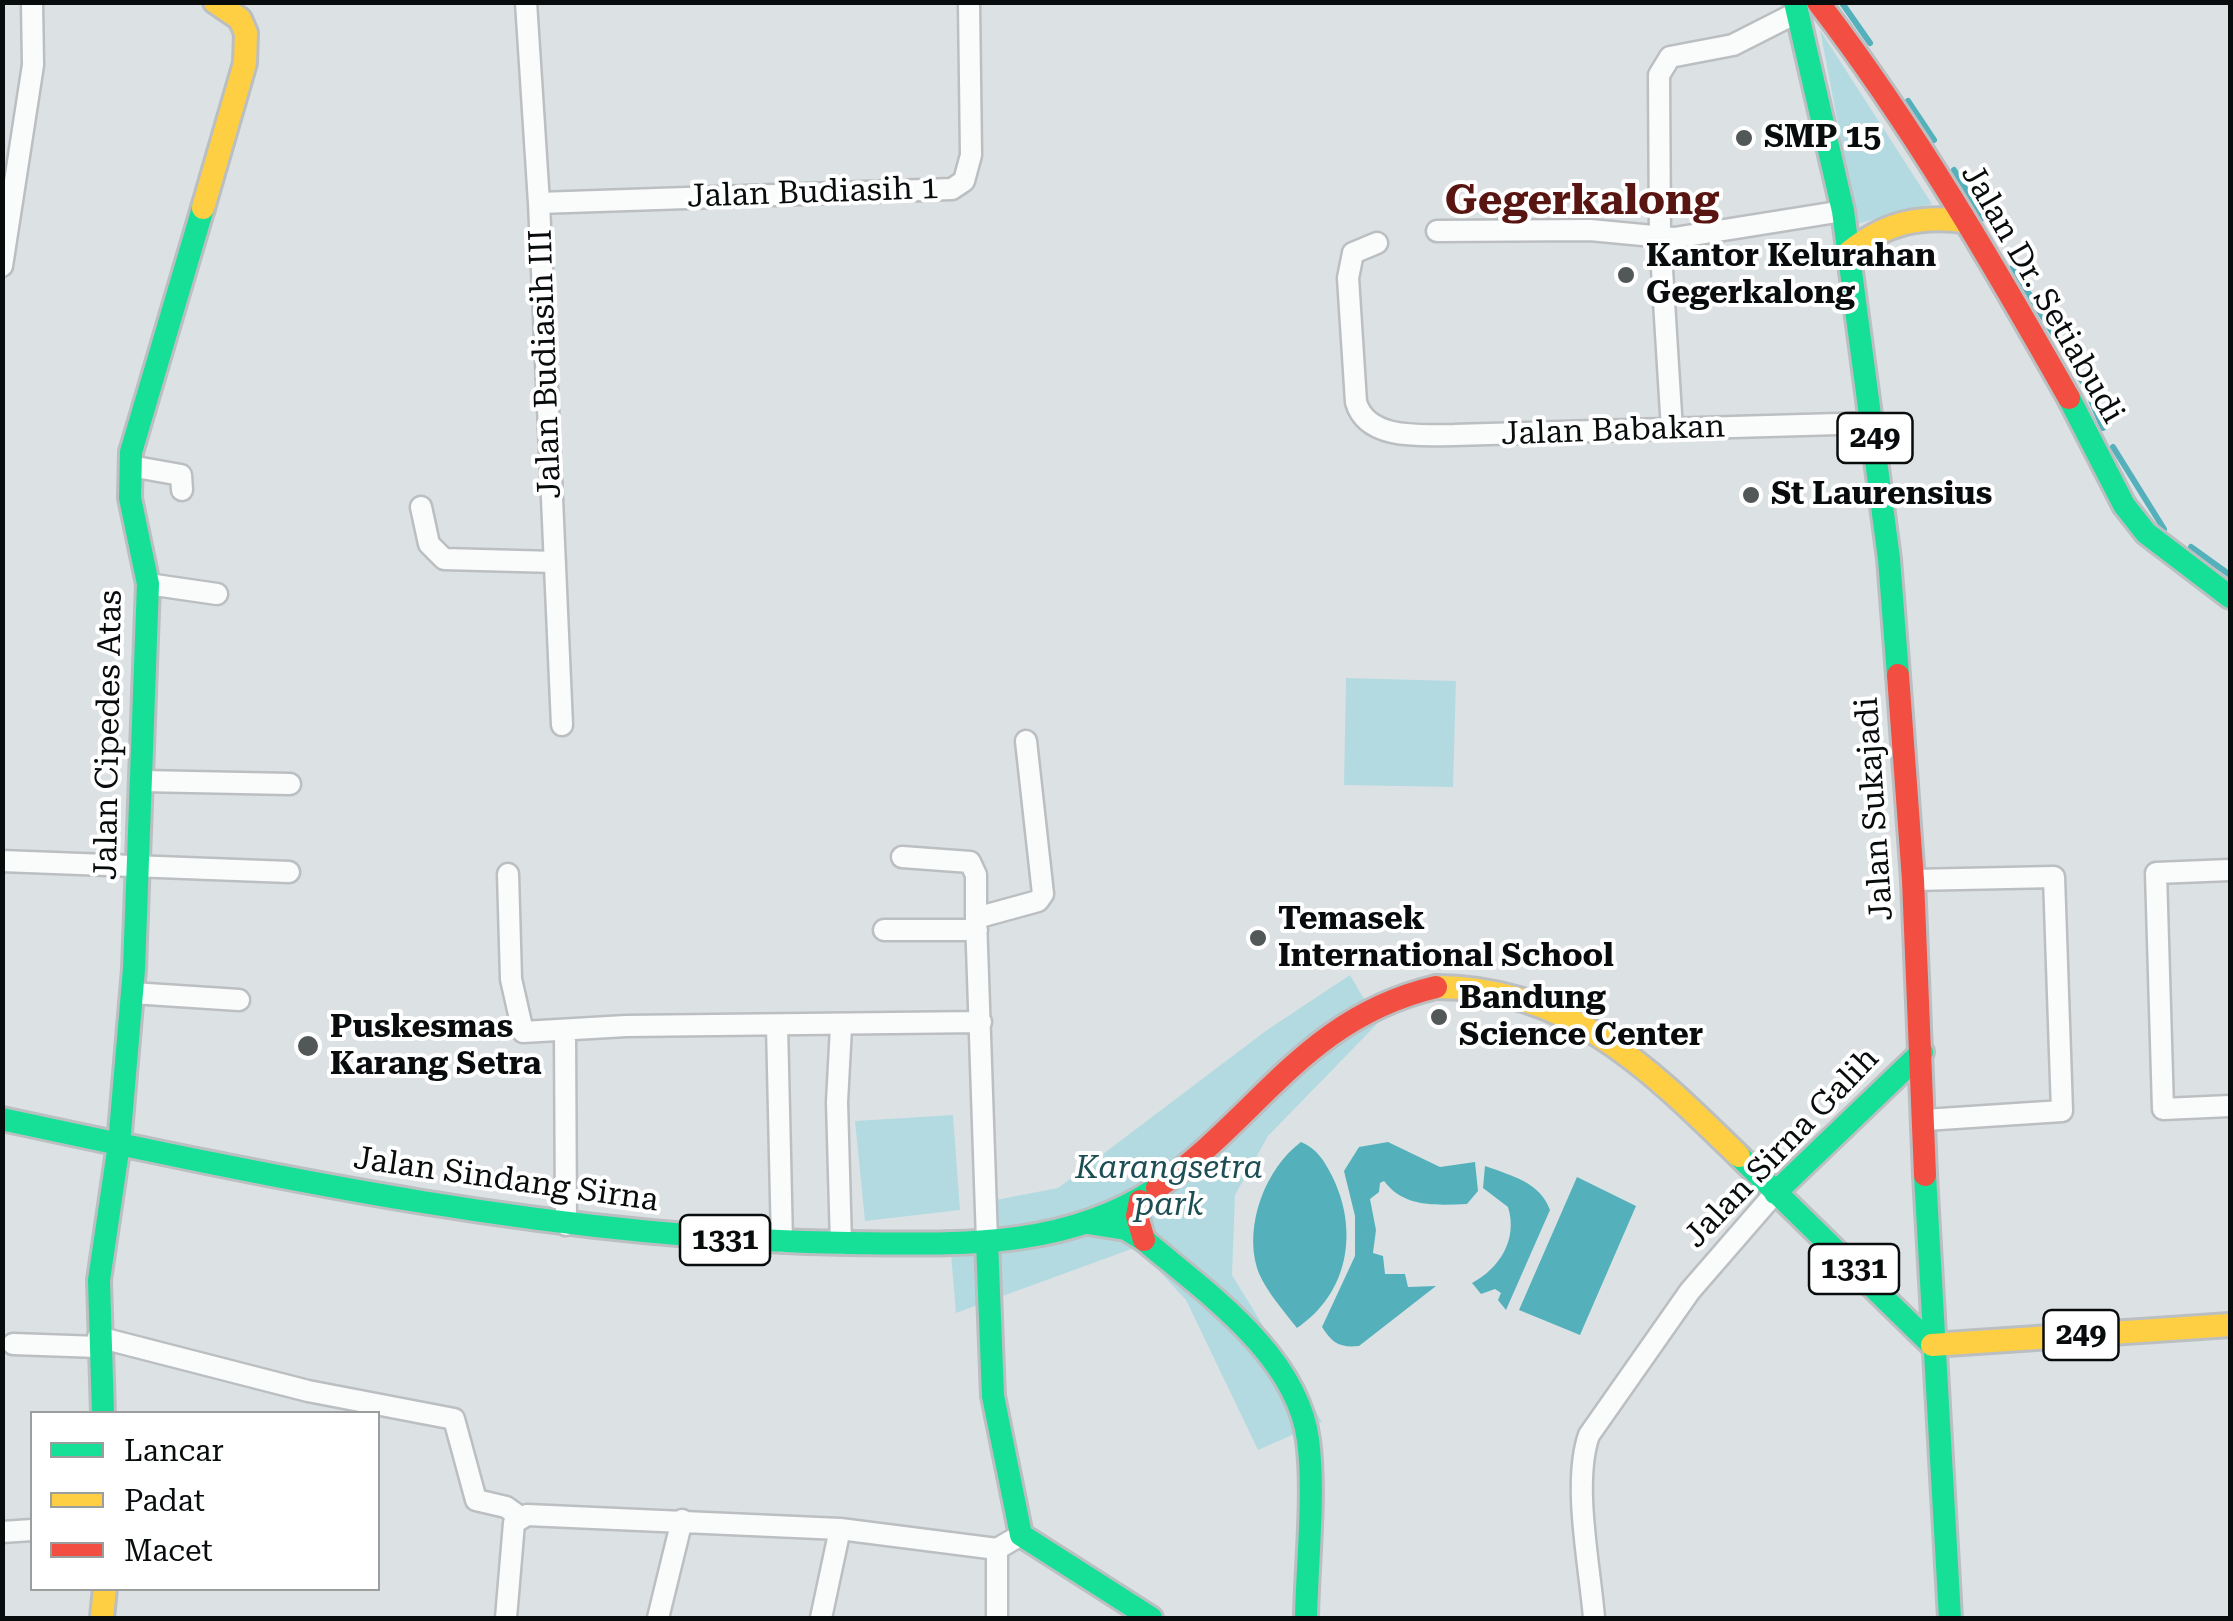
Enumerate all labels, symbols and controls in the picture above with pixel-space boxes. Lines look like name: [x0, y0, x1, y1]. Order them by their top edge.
place label: SMP 15: [1764, 119, 1881, 157]
marker: SMP 15: [1733, 127, 1755, 149]
street label: Jalan Dr. Setiabudi: [1952, 158, 2132, 430]
street label: Jalan Budiasih 1: [687, 169, 939, 217]
district label: Gegerkalong: [1445, 177, 1719, 227]
street label: Jalan Budiasih III: [522, 228, 570, 500]
place label: Kantor Kelurahan Gegerkalong: [1646, 238, 1936, 313]
marker: Kantor Kelurahan Gegerkalong: [1615, 264, 1637, 286]
street label: Jalan Babakan: [1500, 408, 1726, 454]
road number: 249: [1838, 413, 1912, 463]
place label: St Laurensius: [1771, 476, 1992, 514]
marker: St Laurensius: [1740, 484, 1762, 506]
street label: Jalan Cipedes Atas: [87, 589, 131, 881]
street label: Jalan Sukajadi: [1848, 696, 1902, 922]
place label: Temasek International School: [1278, 901, 1614, 976]
marker: Temasek International School: [1247, 927, 1269, 949]
place label: Bandung Science Center: [1459, 980, 1703, 1055]
marker: Bandung Science Center: [1428, 1006, 1450, 1028]
place label: Puskesmas Karang Setra: [330, 1009, 542, 1084]
marker: Puskesmas Karang Setra: [295, 1033, 321, 1059]
street label: Jalan Sirna Galih: [1677, 1040, 1887, 1256]
street label: Jalan Sindang Sirna: [351, 1140, 661, 1220]
park label: Karangsetra park: [1075, 1150, 1263, 1225]
road number: 1331: [680, 1215, 770, 1265]
road number: 1331: [1809, 1244, 1899, 1294]
road number: 249: [2044, 1310, 2118, 1360]
legend: [30, 1411, 380, 1591]
text: Lancar: [124, 1433, 224, 1468]
text: Padat: [124, 1483, 205, 1518]
text: Macet: [124, 1533, 213, 1568]

